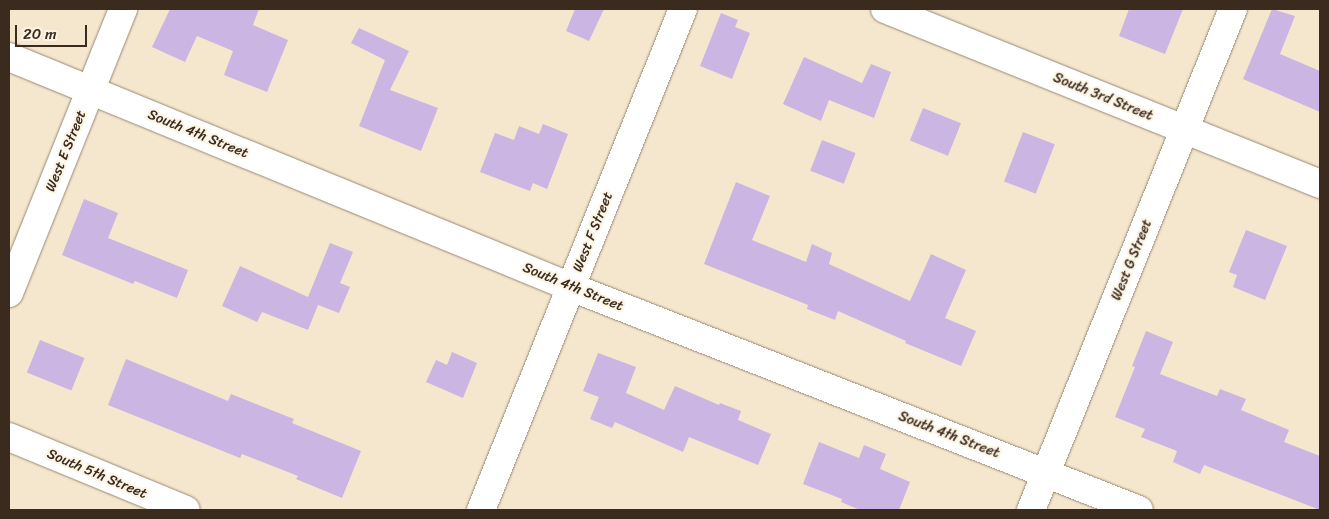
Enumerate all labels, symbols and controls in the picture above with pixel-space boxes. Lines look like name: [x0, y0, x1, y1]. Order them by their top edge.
scale bar: [18, 15, 90, 47]
text: 20 m: [23, 21, 57, 47]
street label: South 3rd Street: [1051, 69, 1155, 125]
street label: South 4th Street: [145, 106, 251, 162]
street label: West E Street: [42, 108, 90, 194]
street label: West F Street: [569, 189, 617, 275]
street label: West G Street: [1108, 216, 1156, 304]
street label: South 4th Street: [520, 259, 626, 315]
street label: South 4th Street: [896, 408, 1002, 462]
street label: South 5th Street: [45, 445, 149, 503]

